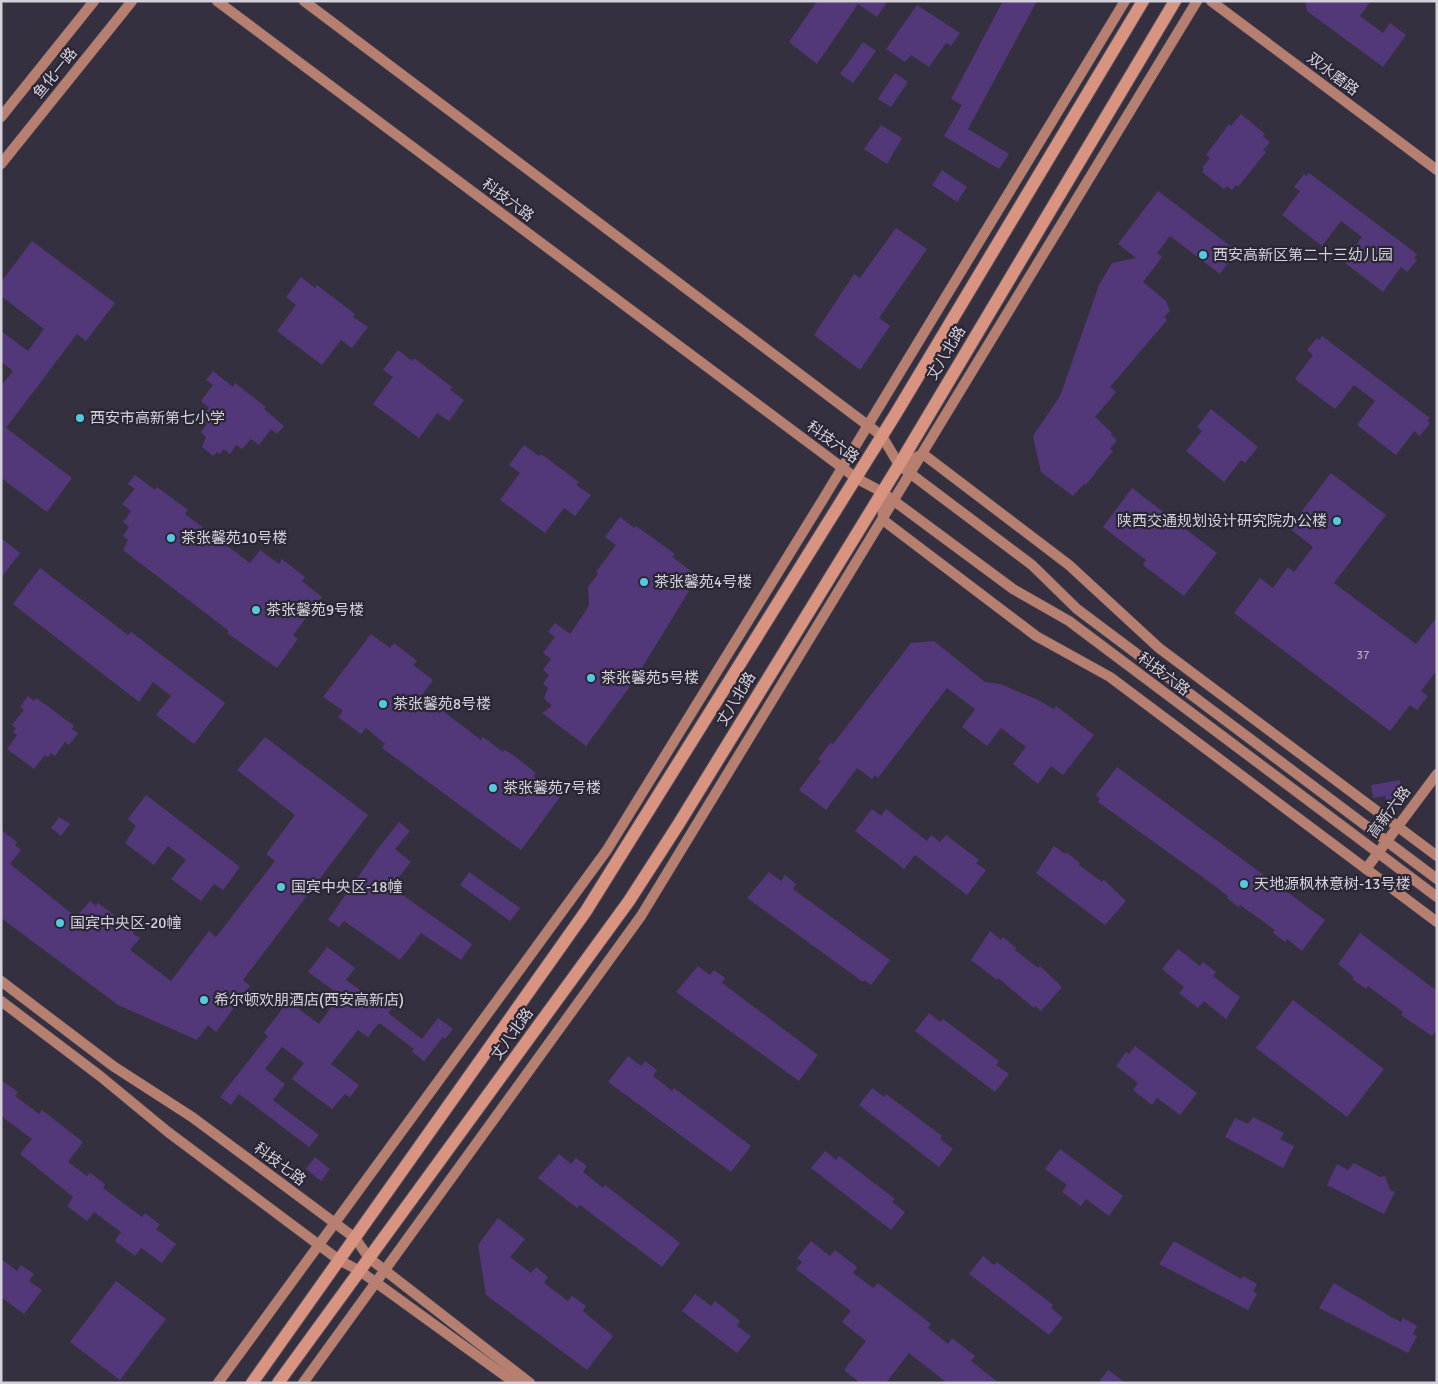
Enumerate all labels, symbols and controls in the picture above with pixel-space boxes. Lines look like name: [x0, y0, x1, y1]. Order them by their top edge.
street label: 鱼化一路: [29, 44, 81, 102]
street label: 双水磨路: [1304, 49, 1362, 99]
street label: 科技六路: [479, 175, 537, 225]
place label: 西安高新区第二十三幼儿园: [1213, 246, 1393, 264]
marker: 西安高新区第二十三幼儿园: [1197, 249, 1209, 261]
street label: 丈八北路: [923, 323, 969, 383]
place label: 西安市高新第七小学: [90, 409, 225, 427]
marker: 西安市高新第七小学: [74, 412, 86, 424]
street label: 科技六路: [803, 417, 863, 467]
place label: 陕西交通规划设计研究院办公楼: [1117, 512, 1327, 530]
marker: 陕西交通规划设计研究院办公楼: [1331, 515, 1343, 527]
place label: 茶张馨苑10号楼: [181, 529, 287, 547]
marker: 茶张馨苑10号楼: [165, 532, 177, 544]
place label: 茶张馨苑4号楼: [654, 573, 752, 591]
marker: 茶张馨苑4号楼: [638, 576, 650, 588]
place label: 茶张馨苑9号楼: [266, 601, 364, 619]
marker: 茶张馨苑9号楼: [250, 604, 262, 616]
house number: 37: [1357, 648, 1369, 663]
street label: 科技六路: [1135, 649, 1193, 699]
place label: 茶张馨苑5号楼: [601, 669, 699, 687]
street label: 丈八北路: [713, 669, 759, 729]
marker: 茶张馨苑5号楼: [585, 672, 597, 684]
place label: 茶张馨苑8号楼: [393, 695, 491, 713]
marker: 茶张馨苑8号楼: [377, 698, 389, 710]
place label: 茶张馨苑7号楼: [503, 779, 601, 797]
marker: 茶张馨苑7号楼: [487, 782, 499, 794]
street label: 高新六路: [1364, 783, 1414, 841]
place label: 天地源枫林意树-13号楼: [1254, 875, 1410, 893]
place label: 国宾中央区-18幢: [291, 878, 402, 896]
marker: 天地源枫林意树-13号楼: [1238, 878, 1250, 890]
marker: 国宾中央区-18幢: [275, 881, 287, 893]
place label: 国宾中央区-20幢: [70, 914, 181, 932]
marker: 国宾中央区-20幢: [54, 917, 66, 929]
place label: 希尔顿欢朋酒店(西安高新店): [214, 991, 404, 1009]
marker: 希尔顿欢朋酒店(西安高新店): [198, 994, 210, 1006]
street label: 丈八北路: [487, 1004, 537, 1064]
street label: 科技七路: [251, 1139, 309, 1189]

